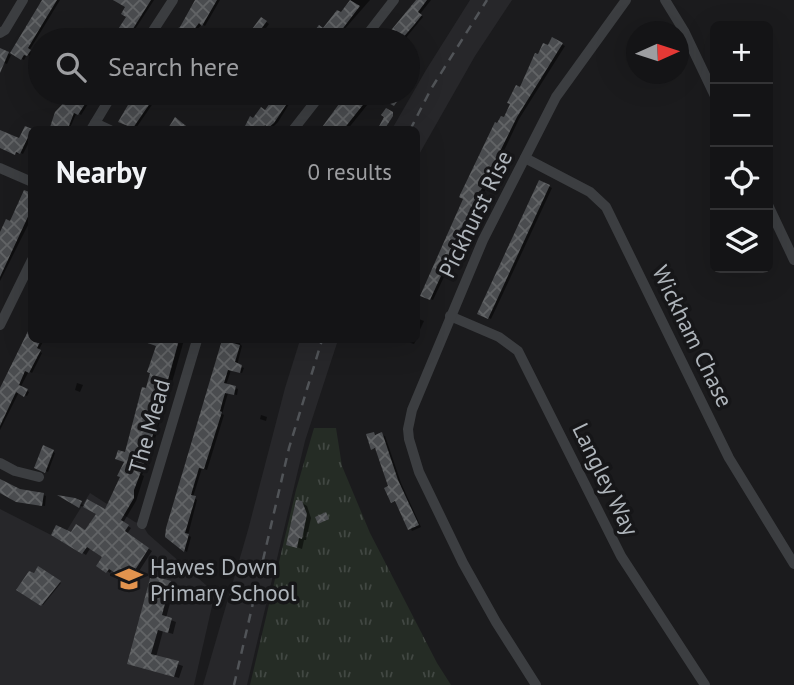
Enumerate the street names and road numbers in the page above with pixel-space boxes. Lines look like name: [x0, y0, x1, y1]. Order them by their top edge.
street label: Pickhurst Rise: [432, 146, 518, 282]
street label: Wickham Chase: [646, 260, 740, 412]
street label: The Mead: [122, 375, 176, 477]
street label: Langley Way: [566, 418, 646, 540]

